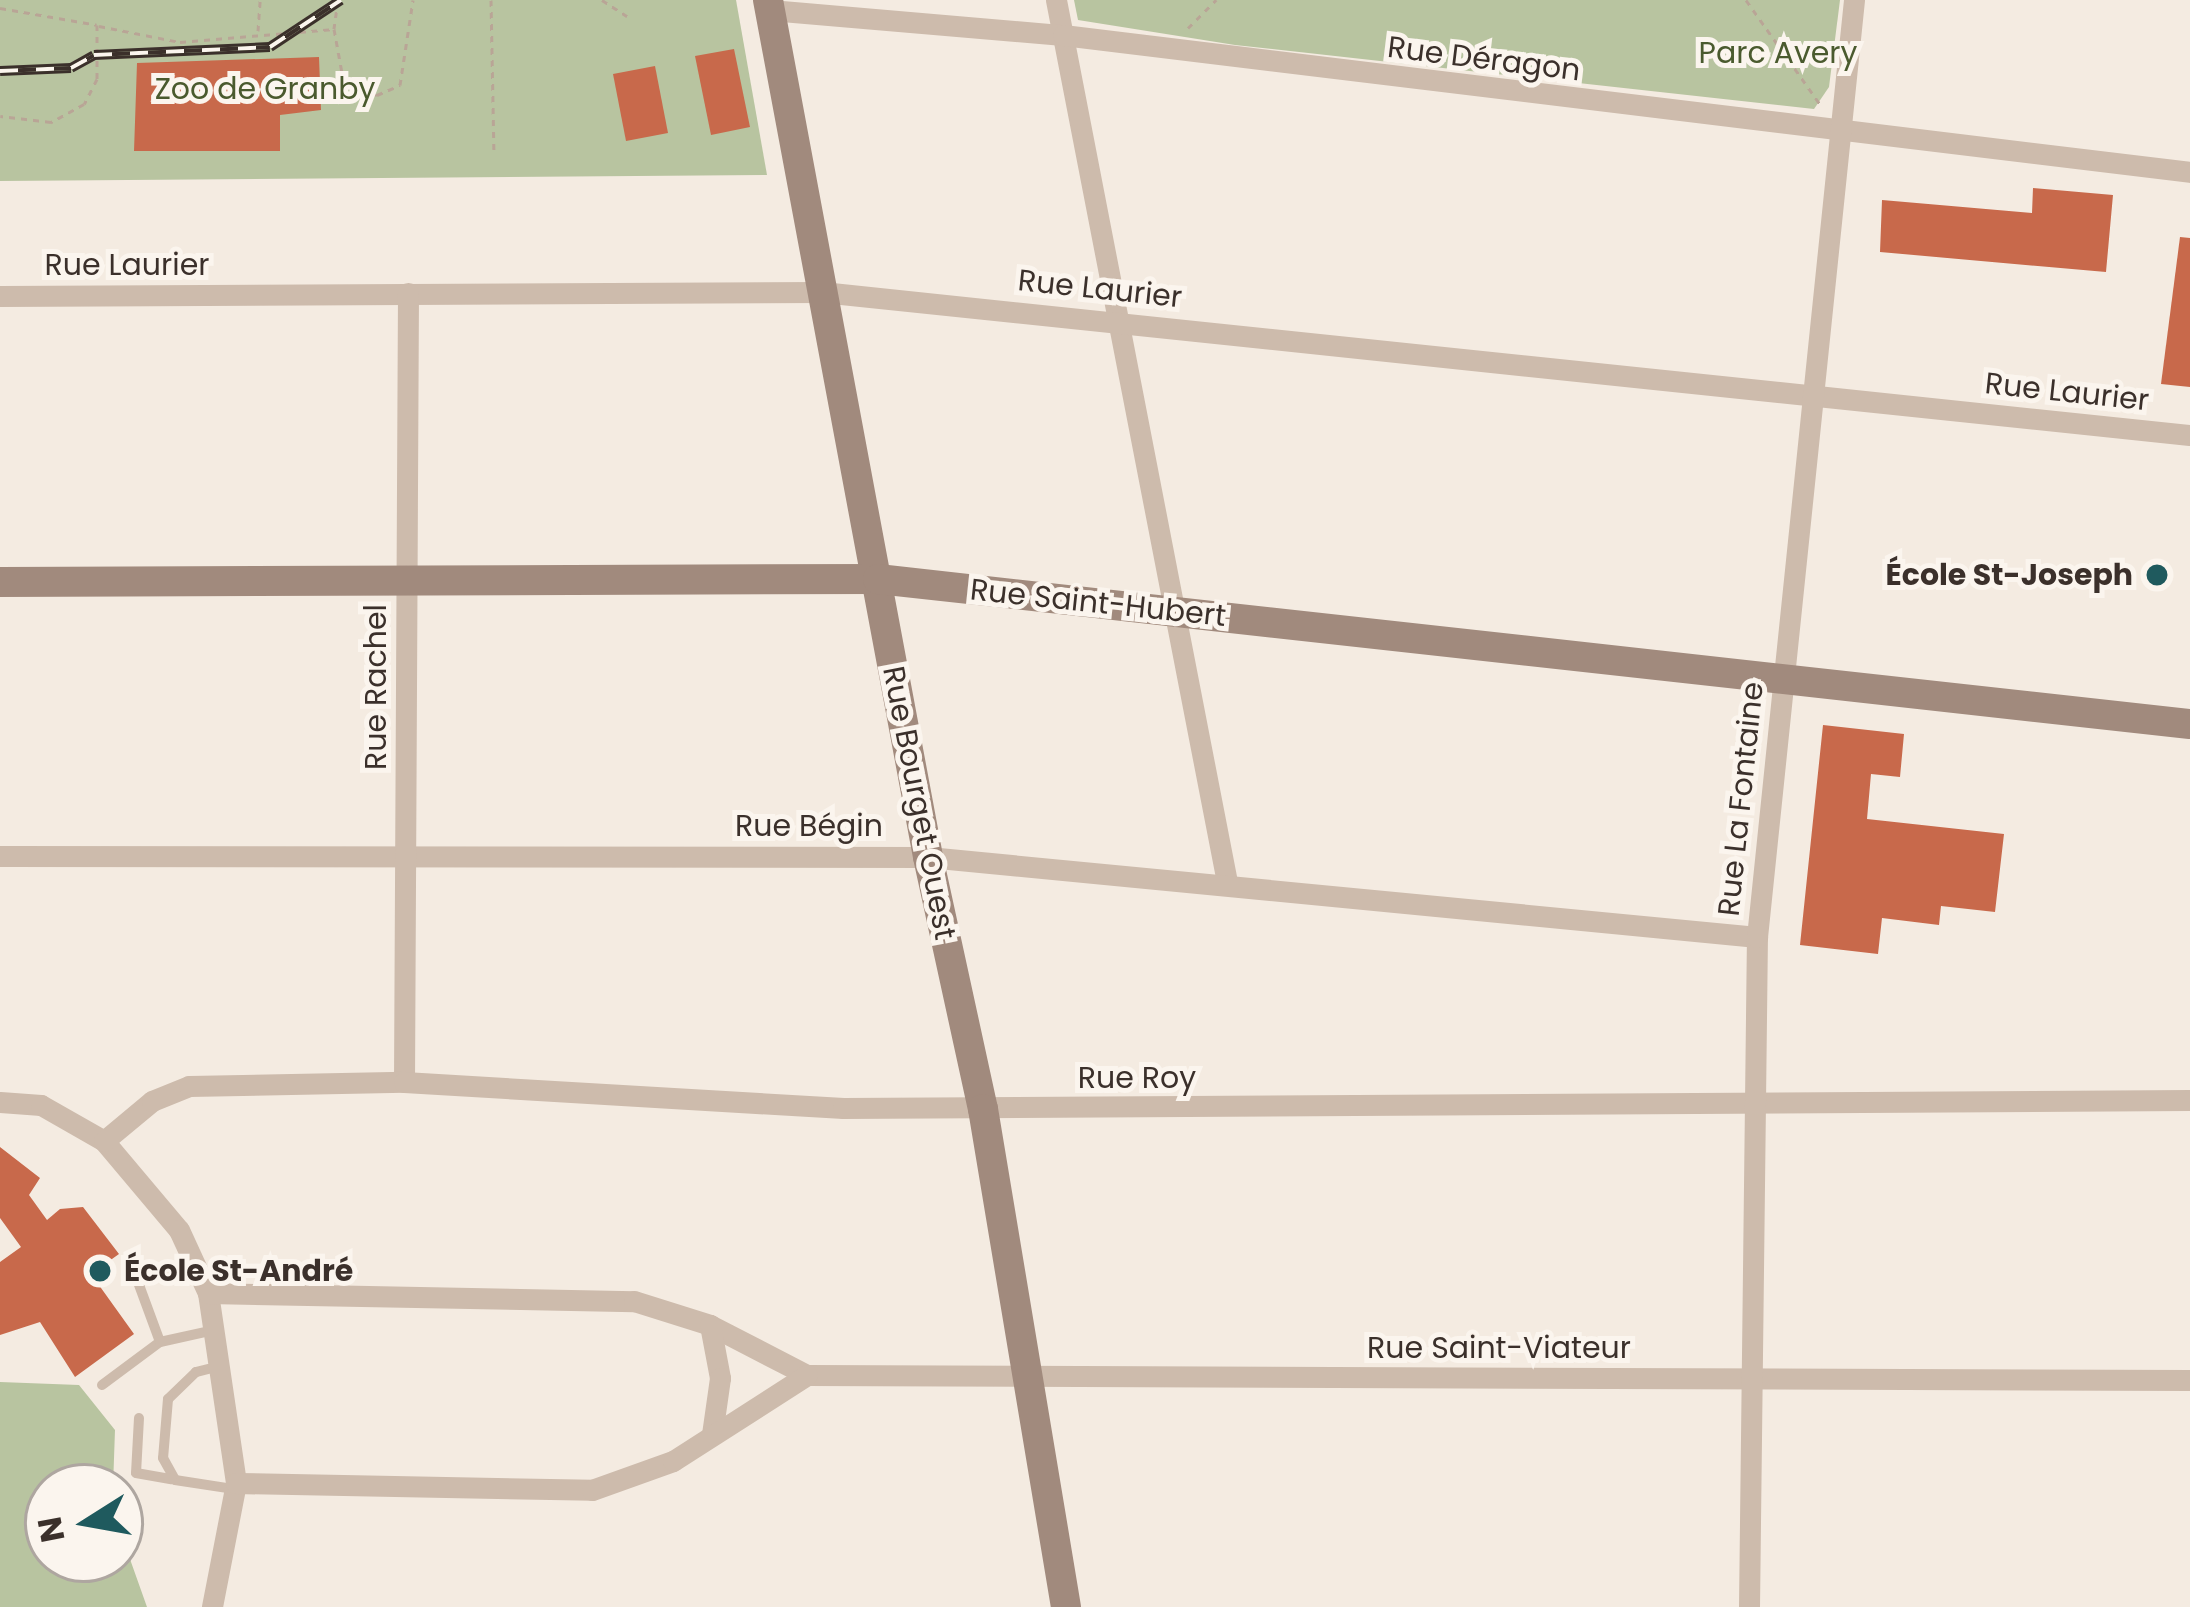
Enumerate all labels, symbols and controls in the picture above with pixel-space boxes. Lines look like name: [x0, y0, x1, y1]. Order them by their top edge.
street label: Rue Déragon: [1386, 29, 1582, 89]
park label: Parc Avery: [1699, 35, 1857, 71]
park label: Zoo de Granby: [155, 71, 375, 107]
street label: Rue Laurier: [45, 247, 209, 283]
street label: Rue Laurier: [1016, 262, 1184, 316]
street label: Rue Laurier: [1983, 365, 2151, 419]
place label: École St-Joseph: [1886, 557, 2133, 593]
marker: École St-Joseph: [2144, 562, 2170, 588]
street label: Rue Saint-Hubert: [968, 572, 1228, 634]
street label: Rue Rachel: [358, 604, 394, 770]
street label: Rue Bourget Ouest: [875, 663, 963, 943]
street label: Rue La Fontaine: [1711, 680, 1771, 918]
street label: Rue Bégin: [735, 808, 883, 844]
street label: Rue Roy: [1078, 1060, 1196, 1096]
place label: École St-André: [124, 1253, 353, 1289]
marker: École St-André: [87, 1258, 113, 1284]
street label: Rue Saint-Viateur: [1367, 1330, 1631, 1366]
north arrow: [24, 1463, 144, 1583]
text: N: [26, 1513, 77, 1546]

